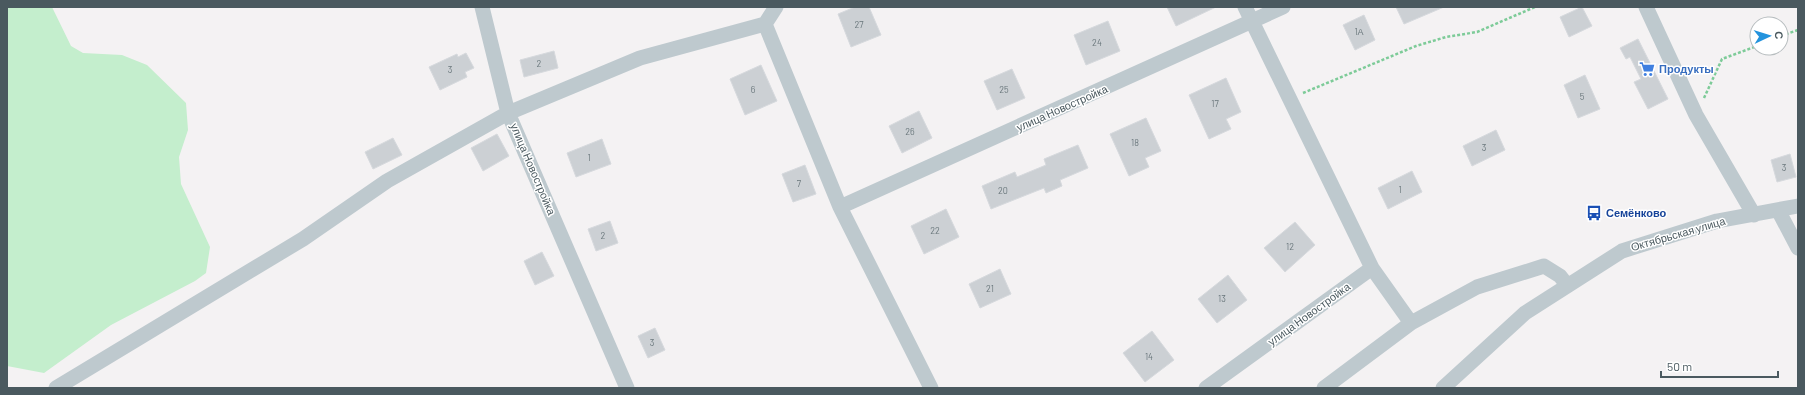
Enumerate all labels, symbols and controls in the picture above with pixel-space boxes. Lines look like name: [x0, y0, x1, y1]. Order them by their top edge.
north arrow: [1749, 16, 1789, 56]
house number: 27: [854, 19, 864, 30]
house number: 1А: [1354, 26, 1364, 37]
text: С: [1773, 31, 1786, 40]
house number: 24: [1092, 37, 1102, 48]
house number: 2: [537, 58, 542, 69]
supermarket icon: Продукты: [1638, 60, 1656, 78]
place label: Продукты: [1659, 62, 1714, 75]
house number: 3: [448, 64, 453, 75]
street label: улица Новостройка: [1014, 81, 1110, 134]
house number: 6: [751, 84, 756, 95]
house number: 25: [999, 84, 1009, 95]
house number: 5: [1580, 91, 1585, 102]
house number: 17: [1211, 98, 1219, 109]
street label: улица Новостройка: [508, 121, 559, 217]
house number: 26: [905, 126, 915, 137]
house number: 18: [1131, 137, 1139, 148]
house number: 3: [1482, 142, 1487, 153]
house number: 1: [587, 152, 591, 163]
house number: 3: [1782, 162, 1787, 173]
house number: 7: [797, 178, 802, 189]
house number: 1: [1398, 184, 1402, 195]
house number: 20: [998, 185, 1008, 196]
bus stop icon: Семёнково: [1585, 204, 1603, 222]
place label: Семёнково: [1606, 206, 1667, 219]
street label: Октябрьская улица: [1629, 214, 1727, 253]
house number: 22: [930, 225, 940, 236]
house number: 2: [601, 230, 606, 241]
house number: 12: [1286, 241, 1294, 252]
street label: улица Новостройка: [1265, 279, 1353, 348]
house number: 21: [986, 283, 994, 294]
house number: 13: [1218, 293, 1226, 304]
house number: 3: [650, 337, 655, 348]
house number: 14: [1145, 351, 1153, 362]
scale bar: [1661, 353, 1778, 379]
text: 50 m: [1667, 359, 1692, 373]

